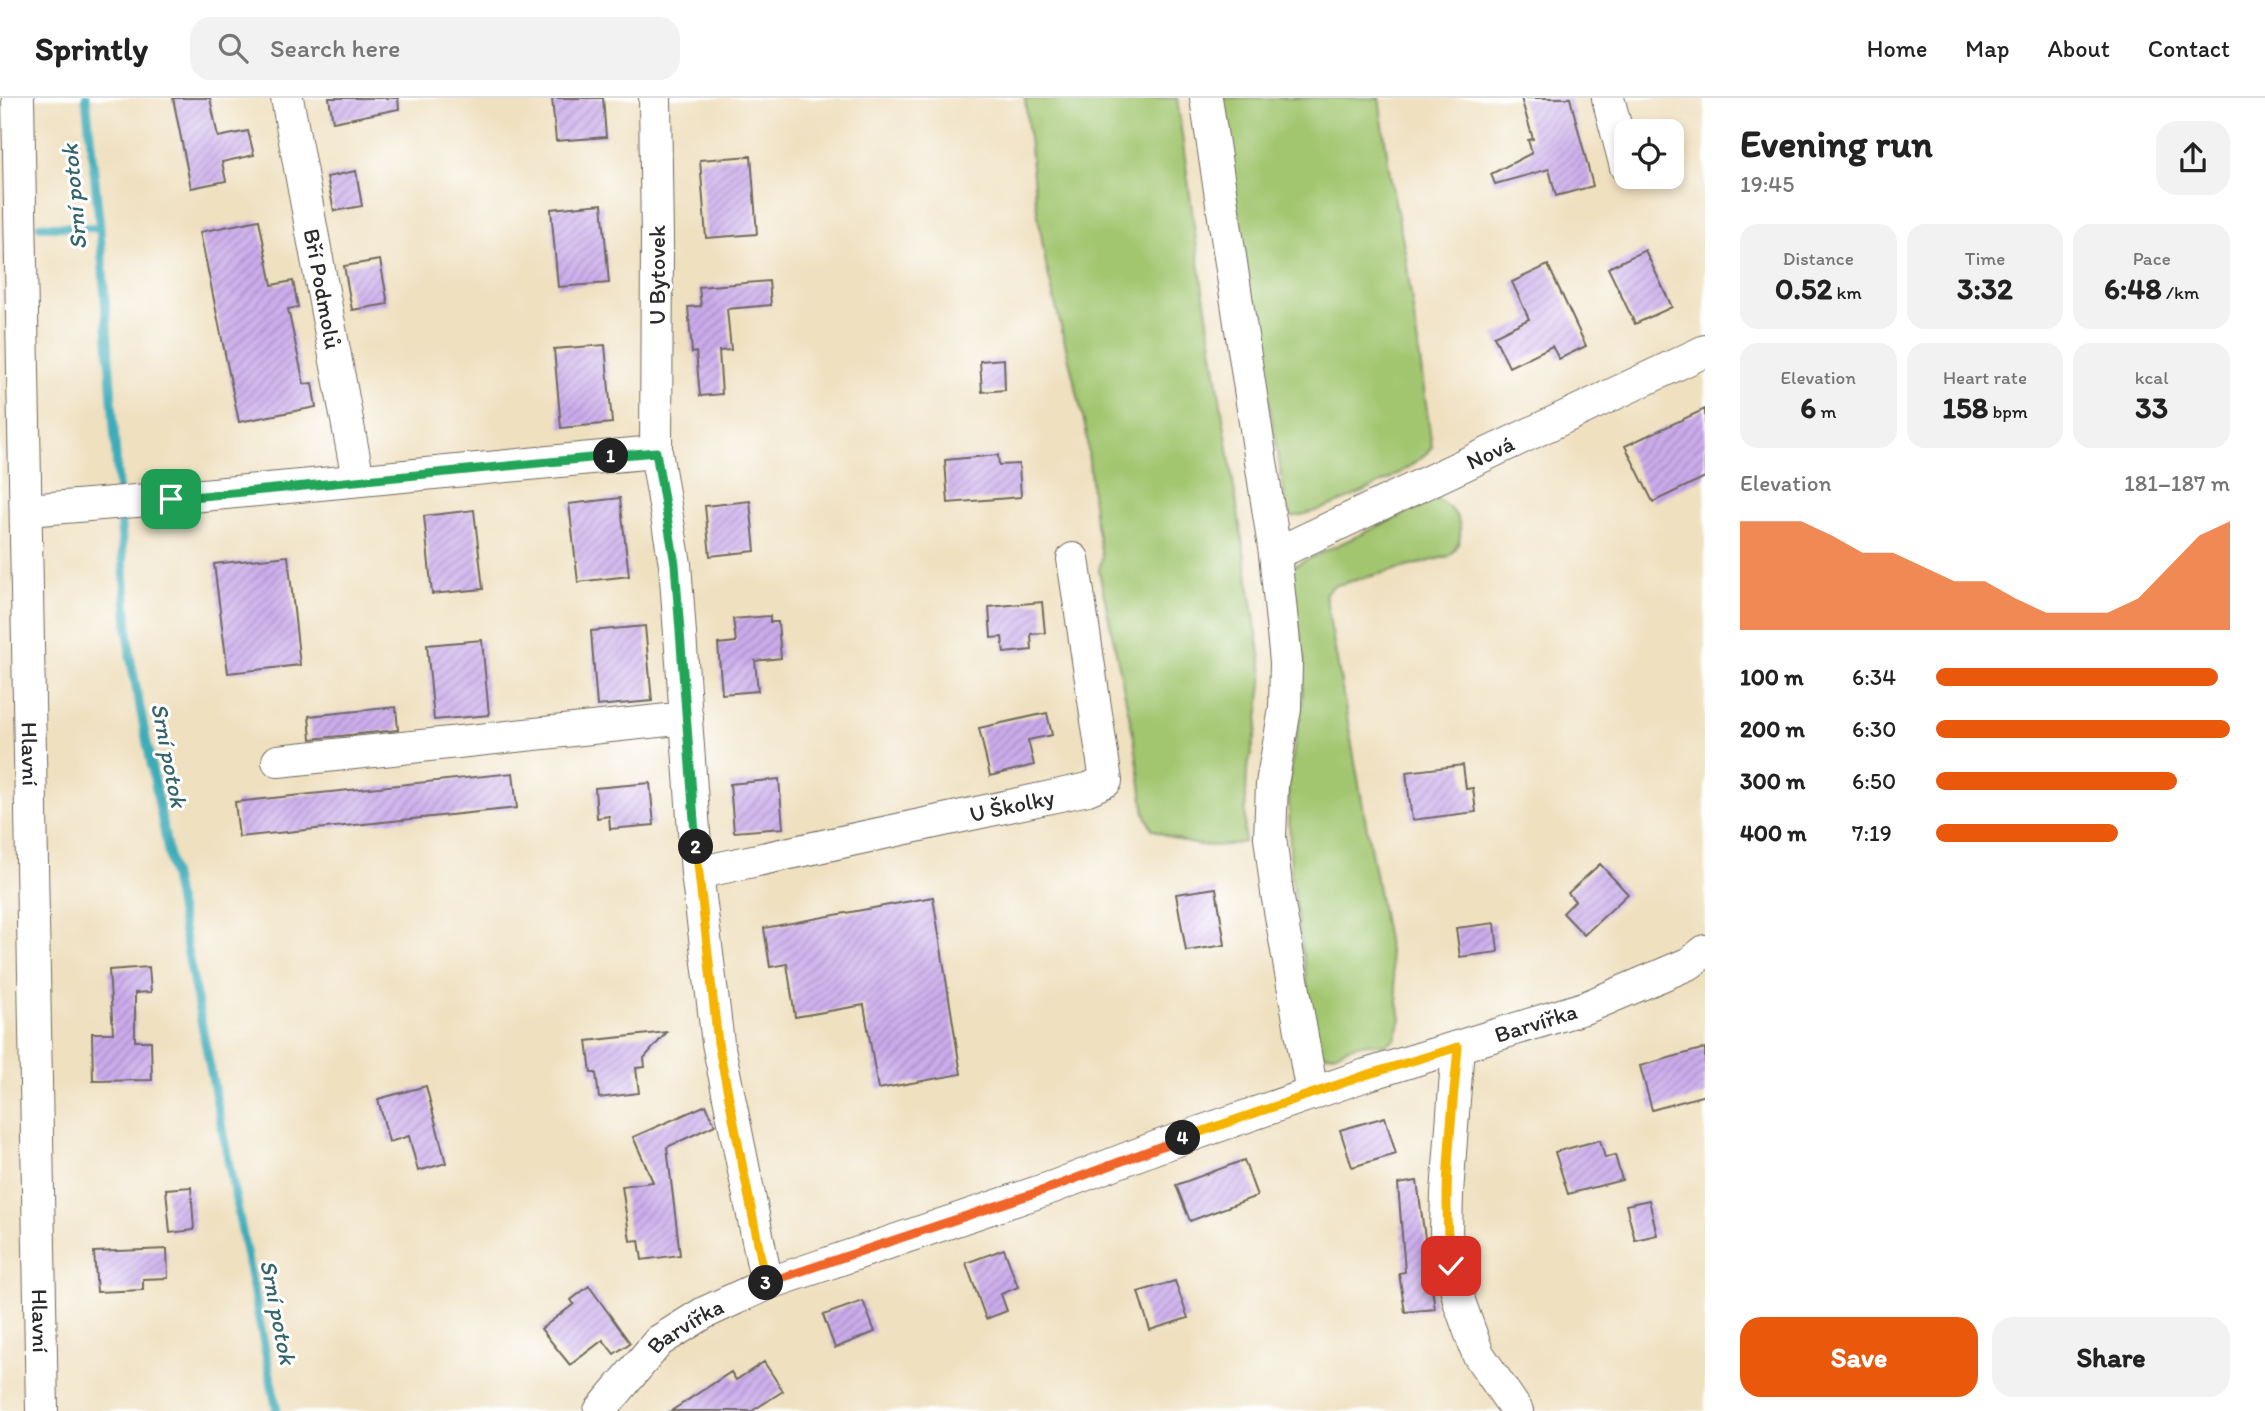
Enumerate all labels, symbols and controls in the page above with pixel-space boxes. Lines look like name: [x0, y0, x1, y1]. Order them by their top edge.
search box: [190, 17, 680, 80]
text: Sprintly: [35, 29, 148, 68]
icon: search: [214, 29, 252, 67]
text: Search here: [270, 32, 400, 64]
text: Home: [1867, 34, 1927, 63]
text: Map: [1965, 34, 2009, 63]
text: About: [2047, 34, 2110, 63]
text: Contact: [2148, 34, 2230, 63]
map controls: [1614, 119, 1684, 189]
button: locate: [1614, 119, 1684, 189]
text: Evening run: [1740, 121, 1933, 167]
button: share: [2156, 121, 2230, 195]
water label: Srní potok: [54, 141, 93, 251]
text: 19:45: [1740, 170, 1794, 198]
street label: U Bytovek: [643, 225, 671, 325]
street label: Bří Podmolů: [298, 226, 348, 352]
text: Distance: [1783, 247, 1854, 270]
text: Time: [1965, 247, 2005, 270]
text: Pace: [2133, 247, 2171, 270]
text: 0.52: [1775, 270, 1832, 307]
text: 3:32: [1957, 270, 2013, 307]
text: 6:48: [2104, 270, 2162, 307]
text: km: [1832, 281, 1862, 304]
text: /km: [2162, 281, 2199, 304]
text: Elevation: [1781, 366, 1856, 389]
text: Heart rate: [1943, 366, 2027, 389]
text: kcal: [2135, 366, 2169, 389]
text: 6: [1800, 389, 1816, 426]
text: 158: [1942, 389, 1988, 426]
text: 33: [2135, 389, 2168, 426]
text: m: [1816, 400, 1836, 423]
text: bpm: [1988, 400, 2028, 423]
street label: Nová: [1462, 429, 1519, 476]
pin: 1: [594, 438, 628, 474]
text: 1: [606, 444, 615, 467]
pin: [141, 469, 201, 529]
text: Elevation: [1740, 469, 1831, 497]
text: 181–187 m: [2124, 469, 2230, 497]
icon: arrive: [152, 480, 190, 518]
text: 100 m: [1740, 663, 1804, 691]
text: 6:34: [1852, 663, 1896, 691]
water label: Srní potok: [145, 700, 194, 811]
text: 200 m: [1740, 715, 1805, 743]
text: 6:30: [1852, 715, 1897, 743]
street label: Hlavní: [15, 722, 45, 786]
text: 300 m: [1740, 767, 1805, 795]
text: 6:50: [1852, 767, 1896, 795]
street label: U Školky: [967, 783, 1057, 828]
text: 400 m: [1740, 819, 1807, 847]
text: 7:19: [1852, 819, 1892, 847]
pin: 2: [678, 830, 714, 864]
text: 2: [691, 835, 701, 858]
street label: Barvířka: [1491, 997, 1580, 1049]
pin: 4: [1166, 1121, 1200, 1156]
text: 4: [1177, 1126, 1188, 1149]
pin: [1421, 1236, 1481, 1296]
icon: check: [1432, 1247, 1470, 1285]
water label: Srní potok: [254, 1257, 303, 1368]
pin: 3: [748, 1266, 784, 1300]
text: 3: [760, 1271, 771, 1294]
street label: Hlavní: [26, 1289, 55, 1353]
street label: Barvířka: [641, 1292, 728, 1359]
button: Save: [1740, 1317, 1978, 1397]
button: Share: [1992, 1317, 2230, 1397]

